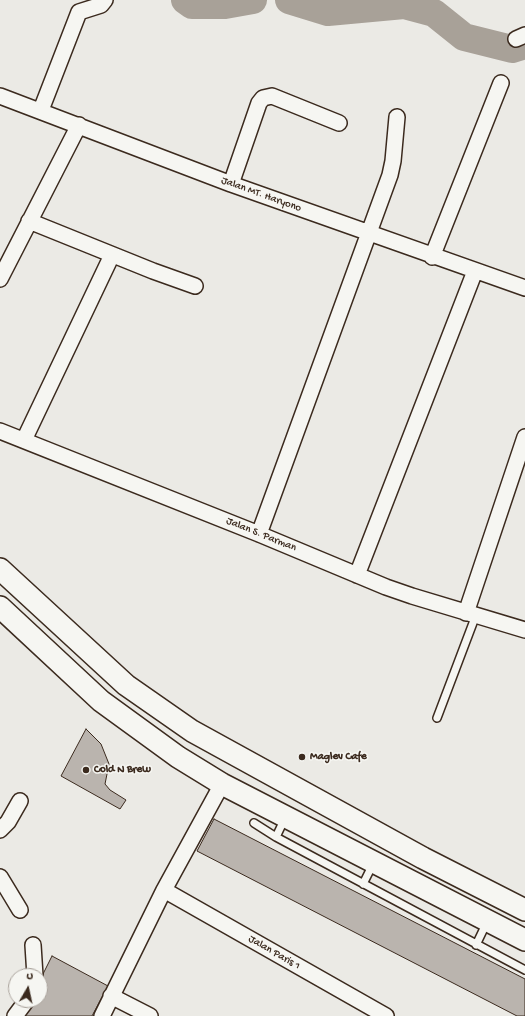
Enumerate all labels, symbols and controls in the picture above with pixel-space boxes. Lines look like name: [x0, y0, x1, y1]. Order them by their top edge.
street label: Jalan MT. Haryono: [219, 174, 303, 216]
street label: Jalan S. Parman: [224, 515, 298, 555]
place label: Maglev Cafe: [310, 750, 367, 764]
marker: Maglev Cafe: [297, 752, 307, 762]
place label: Cold N Brew: [94, 763, 151, 777]
marker: Cold N Brew: [81, 765, 91, 775]
street label: Jalan Paris 1: [246, 933, 302, 973]
north arrow: [8, 968, 48, 1008]
text: U: [26, 971, 34, 984]

